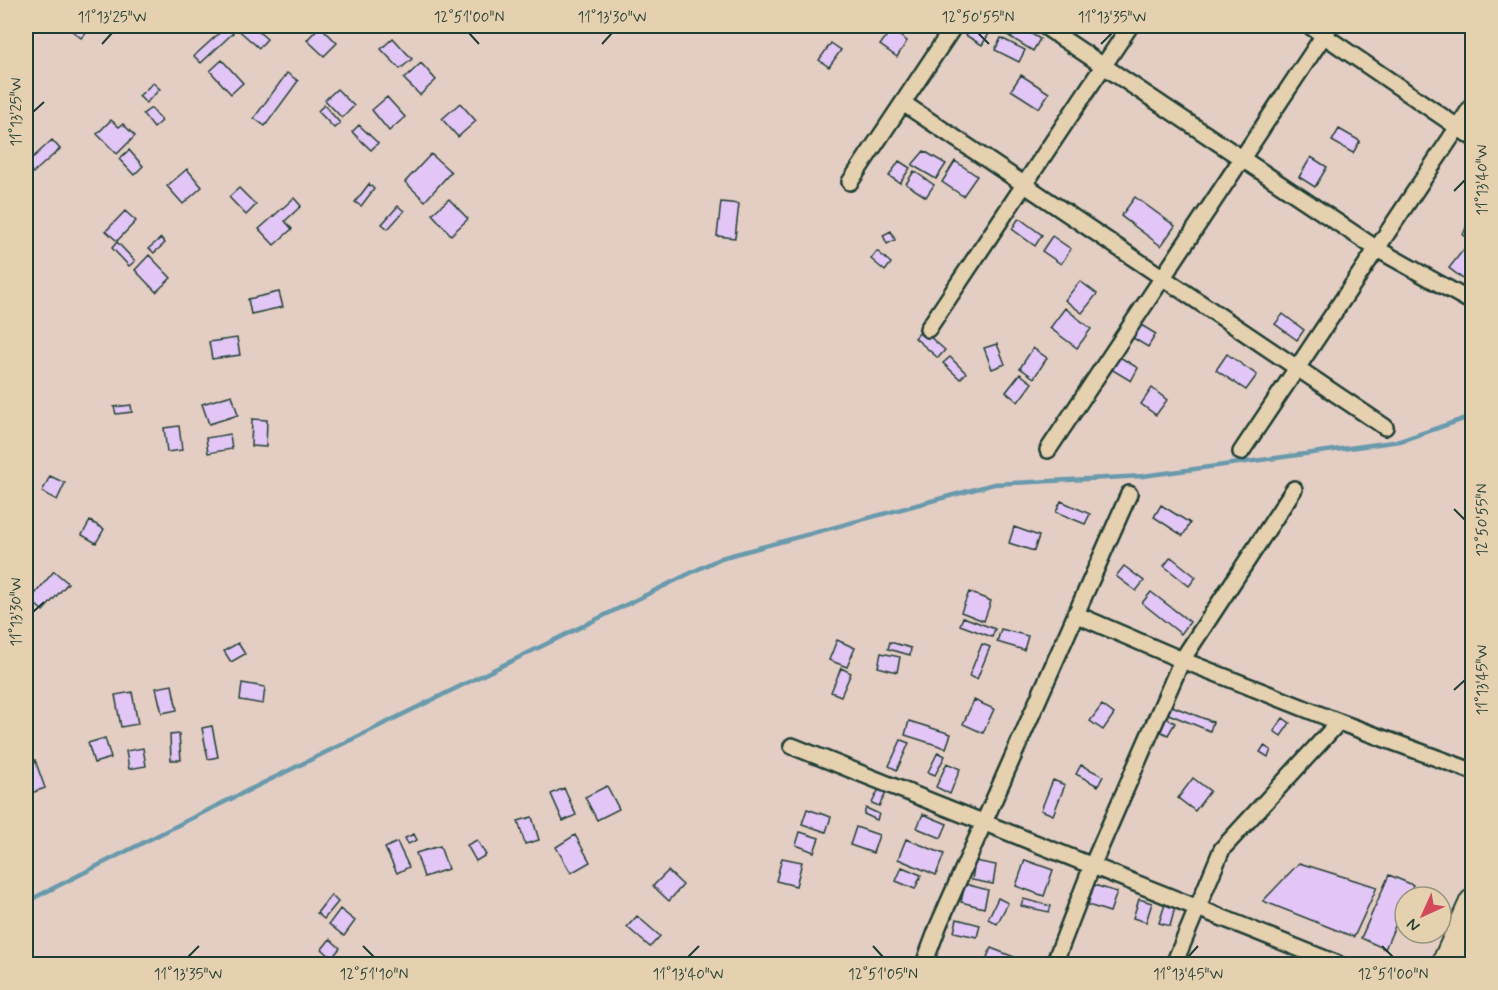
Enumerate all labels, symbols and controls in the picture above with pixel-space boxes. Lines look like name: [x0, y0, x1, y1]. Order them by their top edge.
text: 11°13'25"W: [78, 8, 146, 28]
text: 12°51'00"N: [434, 8, 504, 28]
text: 11°13'30"W: [578, 8, 646, 28]
text: 12°50'55"N: [942, 8, 1014, 28]
text: 11°13'35"W: [1078, 8, 1146, 28]
text: 11°13'25"W: [7, 78, 27, 146]
text: 11°13'40"W: [1473, 145, 1493, 215]
text: 12°50'55"N: [1473, 484, 1493, 556]
text: 11°13'30"W: [7, 578, 27, 646]
text: 11°13'45"W: [1473, 645, 1493, 715]
north arrow: [1393, 885, 1453, 945]
text: N: [1402, 913, 1425, 936]
text: 11°13'35"W: [154, 965, 222, 985]
text: 12°51'10"N: [339, 965, 409, 985]
text: 11°13'40"W: [653, 965, 723, 985]
text: 12°51'05"N: [848, 965, 918, 985]
text: 11°13'45"W: [1153, 965, 1223, 985]
text: 12°51'00"N: [1358, 965, 1428, 985]

